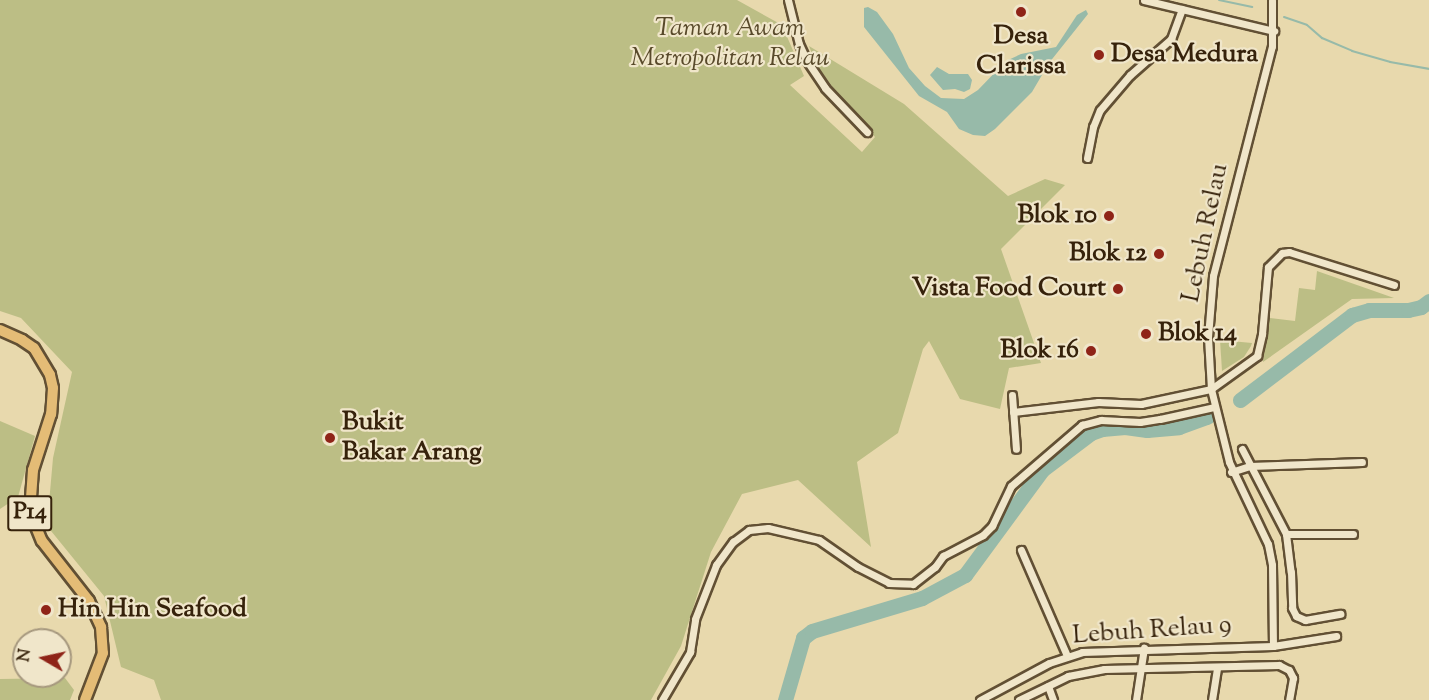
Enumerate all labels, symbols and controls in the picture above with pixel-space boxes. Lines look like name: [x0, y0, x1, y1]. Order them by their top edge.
marker: Desa Clarissa: [1014, 5, 1028, 19]
park label: Taman Awam Metropolitan Relau: [631, 13, 829, 74]
place label: Desa Clarissa: [976, 21, 1066, 82]
place label: Desa Medura: [1111, 39, 1258, 71]
marker: Desa Medura: [1092, 48, 1106, 62]
street label: Lebuh Relau: [1176, 161, 1236, 305]
place label: Blok 10: [1018, 200, 1097, 232]
marker: Blok 10: [1102, 209, 1116, 223]
place label: Blok 12: [1069, 238, 1147, 270]
marker: Blok 12: [1152, 247, 1166, 261]
place label: Vista Food Court: [912, 273, 1106, 305]
marker: Vista Food Court: [1111, 282, 1125, 296]
place label: Blok 14: [1158, 318, 1237, 350]
marker: Blok 14: [1139, 327, 1153, 341]
place label: Blok 16: [1000, 335, 1079, 367]
marker: Blok 16: [1084, 344, 1098, 358]
place label: Bukit Bakar Arang: [342, 407, 482, 468]
marker: Bukit Bakar Arang: [323, 431, 337, 445]
road number: P14: [6, 492, 54, 534]
place label: Hin Hin Seafood: [58, 594, 247, 626]
marker: Hin Hin Seafood: [39, 603, 53, 617]
street label: Lebuh Relau 9: [1071, 610, 1233, 652]
north arrow: [12, 628, 72, 688]
text: N: [13, 647, 38, 664]

